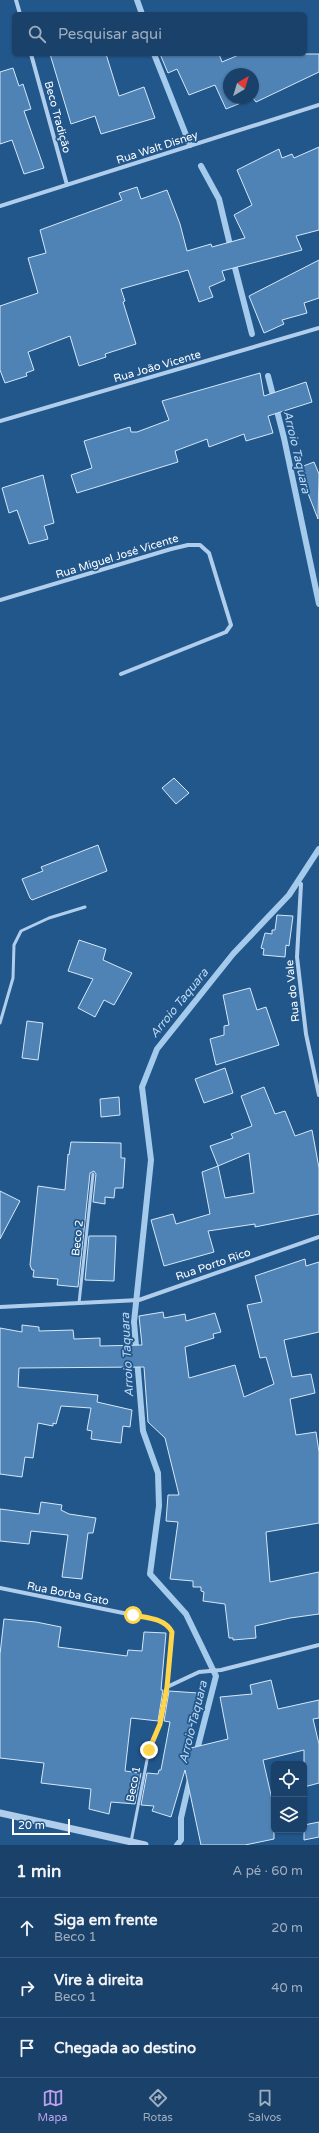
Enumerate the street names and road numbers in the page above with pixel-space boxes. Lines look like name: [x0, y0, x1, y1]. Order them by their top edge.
street label: Beco Tradição: [42, 80, 73, 155]
street label: Rua Walt Disney: [115, 128, 200, 167]
street label: Rua João Vicente: [112, 348, 202, 385]
street label: Rua Miguel José Vicente: [54, 532, 180, 581]
street label: Rua do Vale: [283, 959, 302, 1023]
street label: Beco 2: [69, 1219, 86, 1257]
street label: Rua Porto Rico: [174, 1245, 253, 1283]
street label: Rua Borba Gato: [26, 1579, 110, 1608]
street label: Beco 1: [124, 1765, 143, 1803]

